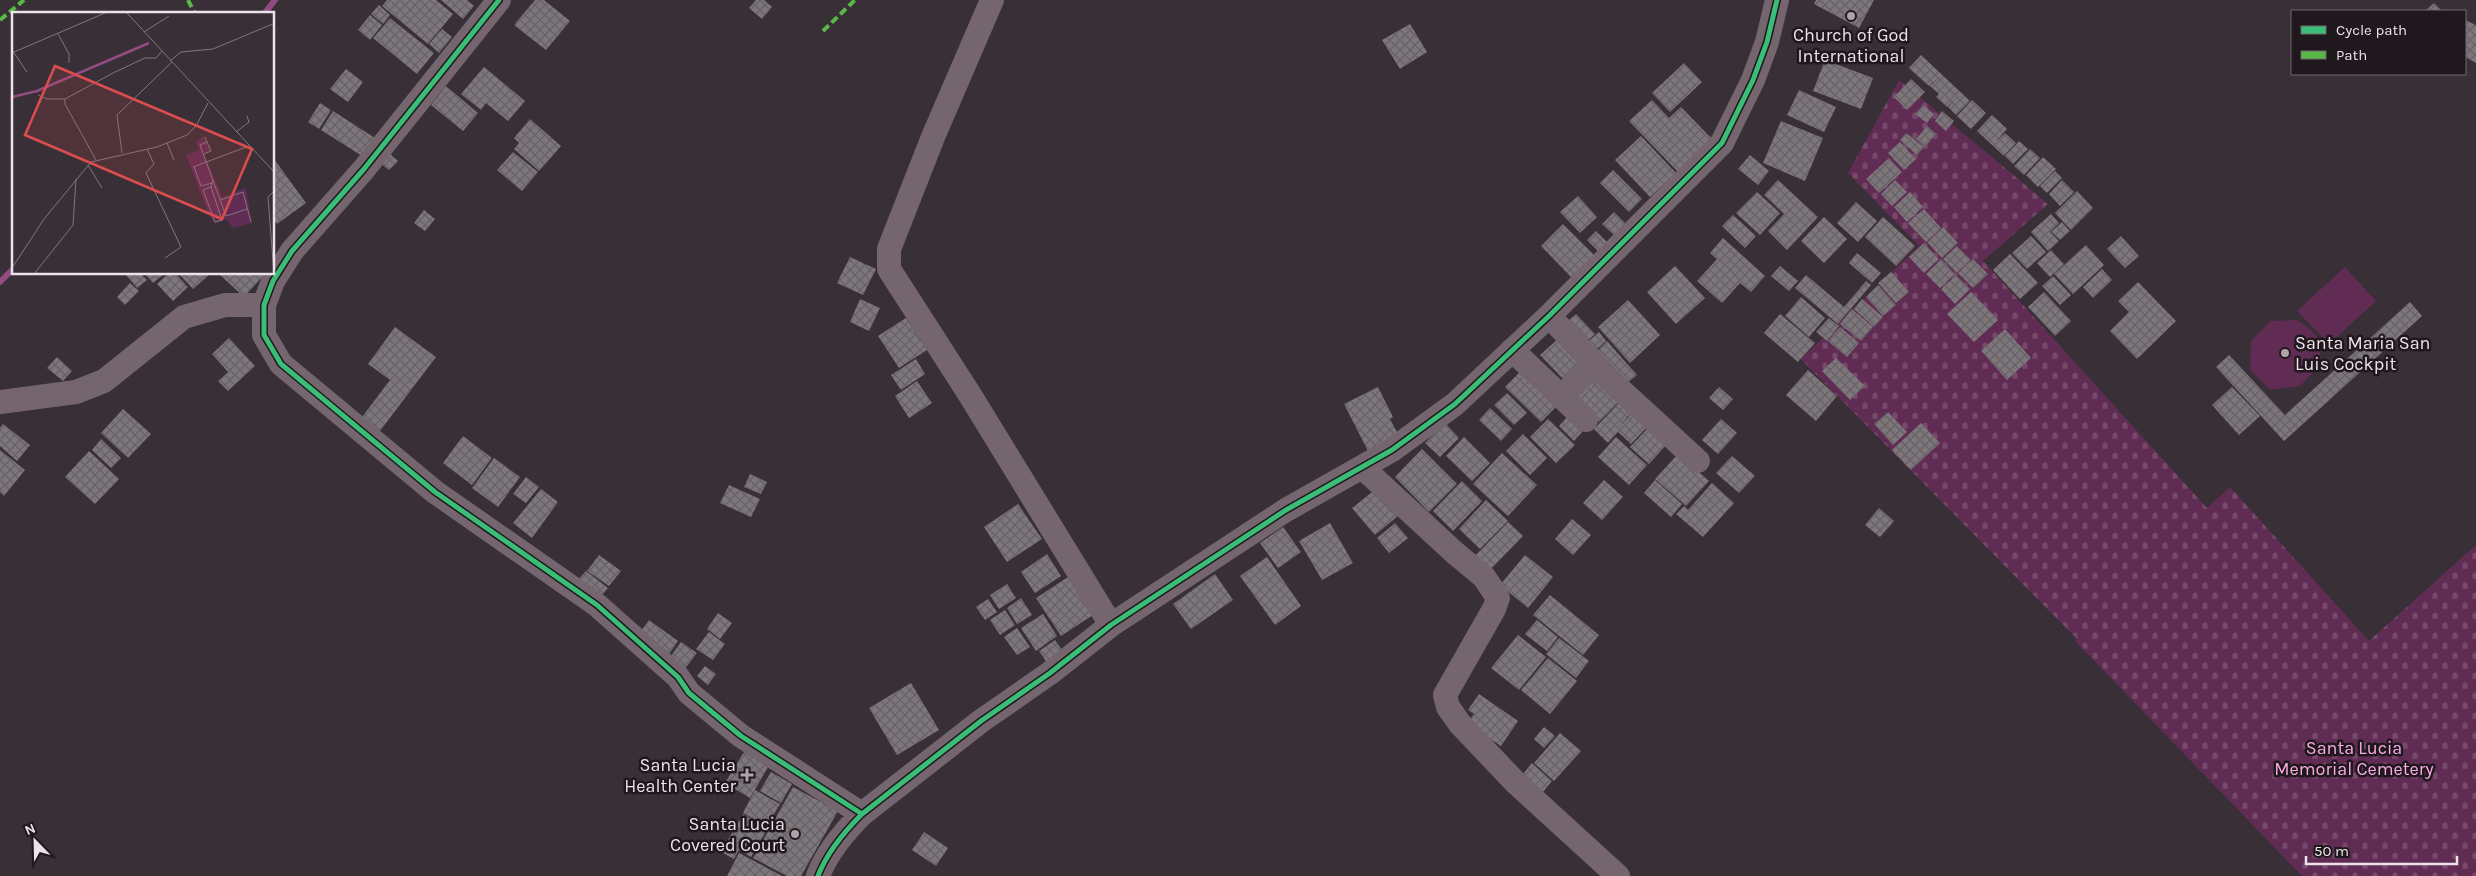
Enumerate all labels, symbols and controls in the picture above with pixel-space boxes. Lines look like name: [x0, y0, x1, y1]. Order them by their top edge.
marker: Church of God International: [1845, 10, 1857, 22]
legend: [2291, 10, 2466, 75]
inset map: [12, 12, 275, 275]
text: Cycle path: [2336, 21, 2407, 39]
place label: Church of God International: [1793, 24, 1909, 67]
text: Path: [2336, 46, 2367, 64]
place label: Santa Maria San Luis Cockpit: [2295, 332, 2430, 375]
marker: Santa Maria San Luis Cockpit: [2279, 347, 2291, 359]
park label: Santa Lucia Memorial Cemetery: [2274, 737, 2434, 780]
place label: Santa Lucia Health Center: [624, 754, 736, 797]
marker: Santa Lucia Health Center: [740, 768, 754, 782]
place label: Santa Lucia Covered Court: [670, 813, 785, 856]
north arrow: [10, 816, 60, 866]
text: N: [22, 820, 38, 839]
marker: Santa Lucia Covered Court: [789, 828, 801, 840]
scale bar: [2306, 834, 2457, 866]
text: 50 m: [2314, 842, 2349, 860]

